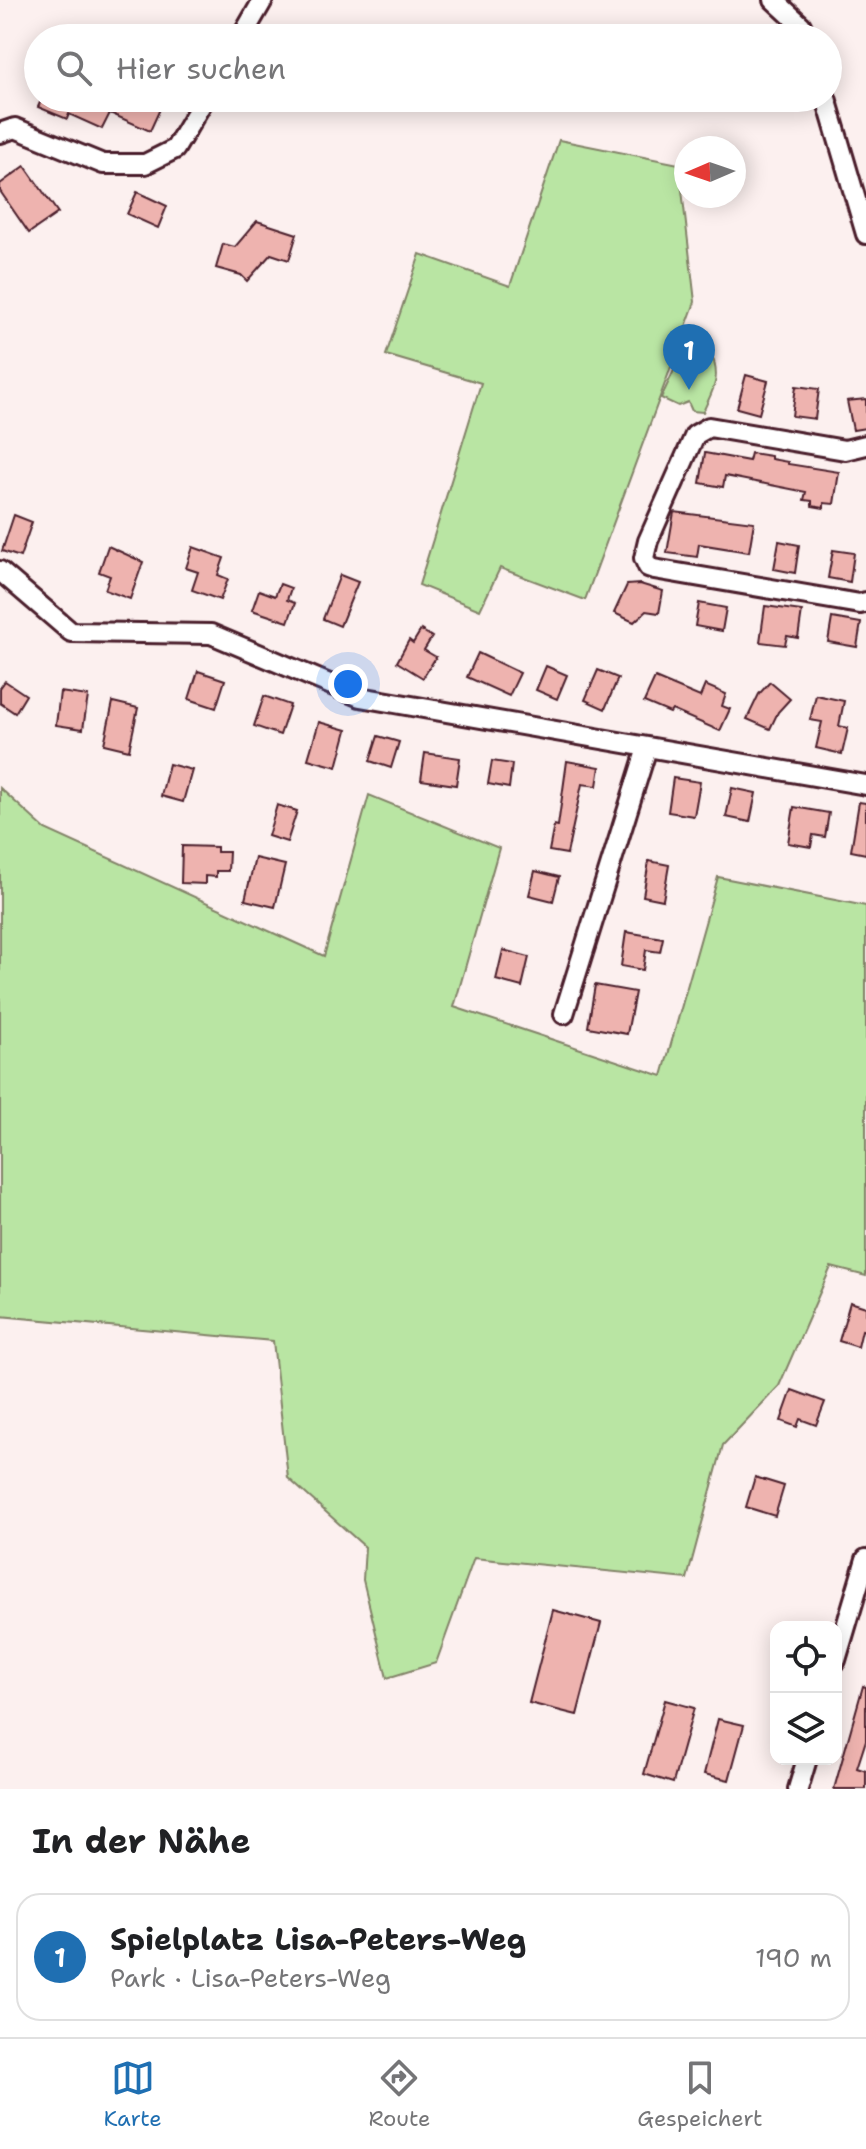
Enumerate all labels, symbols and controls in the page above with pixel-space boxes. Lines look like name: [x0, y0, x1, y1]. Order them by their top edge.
search box: [24, 24, 842, 112]
icon: search: [52, 46, 96, 90]
text: Hier suchen: [116, 48, 286, 89]
north arrow: [674, 136, 746, 208]
pin: 1: [663, 324, 715, 390]
your location: [328, 664, 368, 704]
map controls: [770, 1621, 842, 1765]
button: locate: [770, 1621, 842, 1693]
button: layers: [770, 1693, 842, 1765]
text: In der Nähe: [32, 1818, 251, 1864]
text: Spielplatz Lisa-Peters-Weg: [110, 1919, 526, 1960]
text: 1: [54, 1940, 66, 1975]
text: 190 m: [755, 1940, 832, 1975]
text: Park · Lisa-Peters-Weg: [110, 1960, 391, 1995]
tab: Karte: [103, 2056, 162, 2133]
tab: Route: [369, 2056, 430, 2133]
tab: Gespeichert: [637, 2056, 763, 2133]

